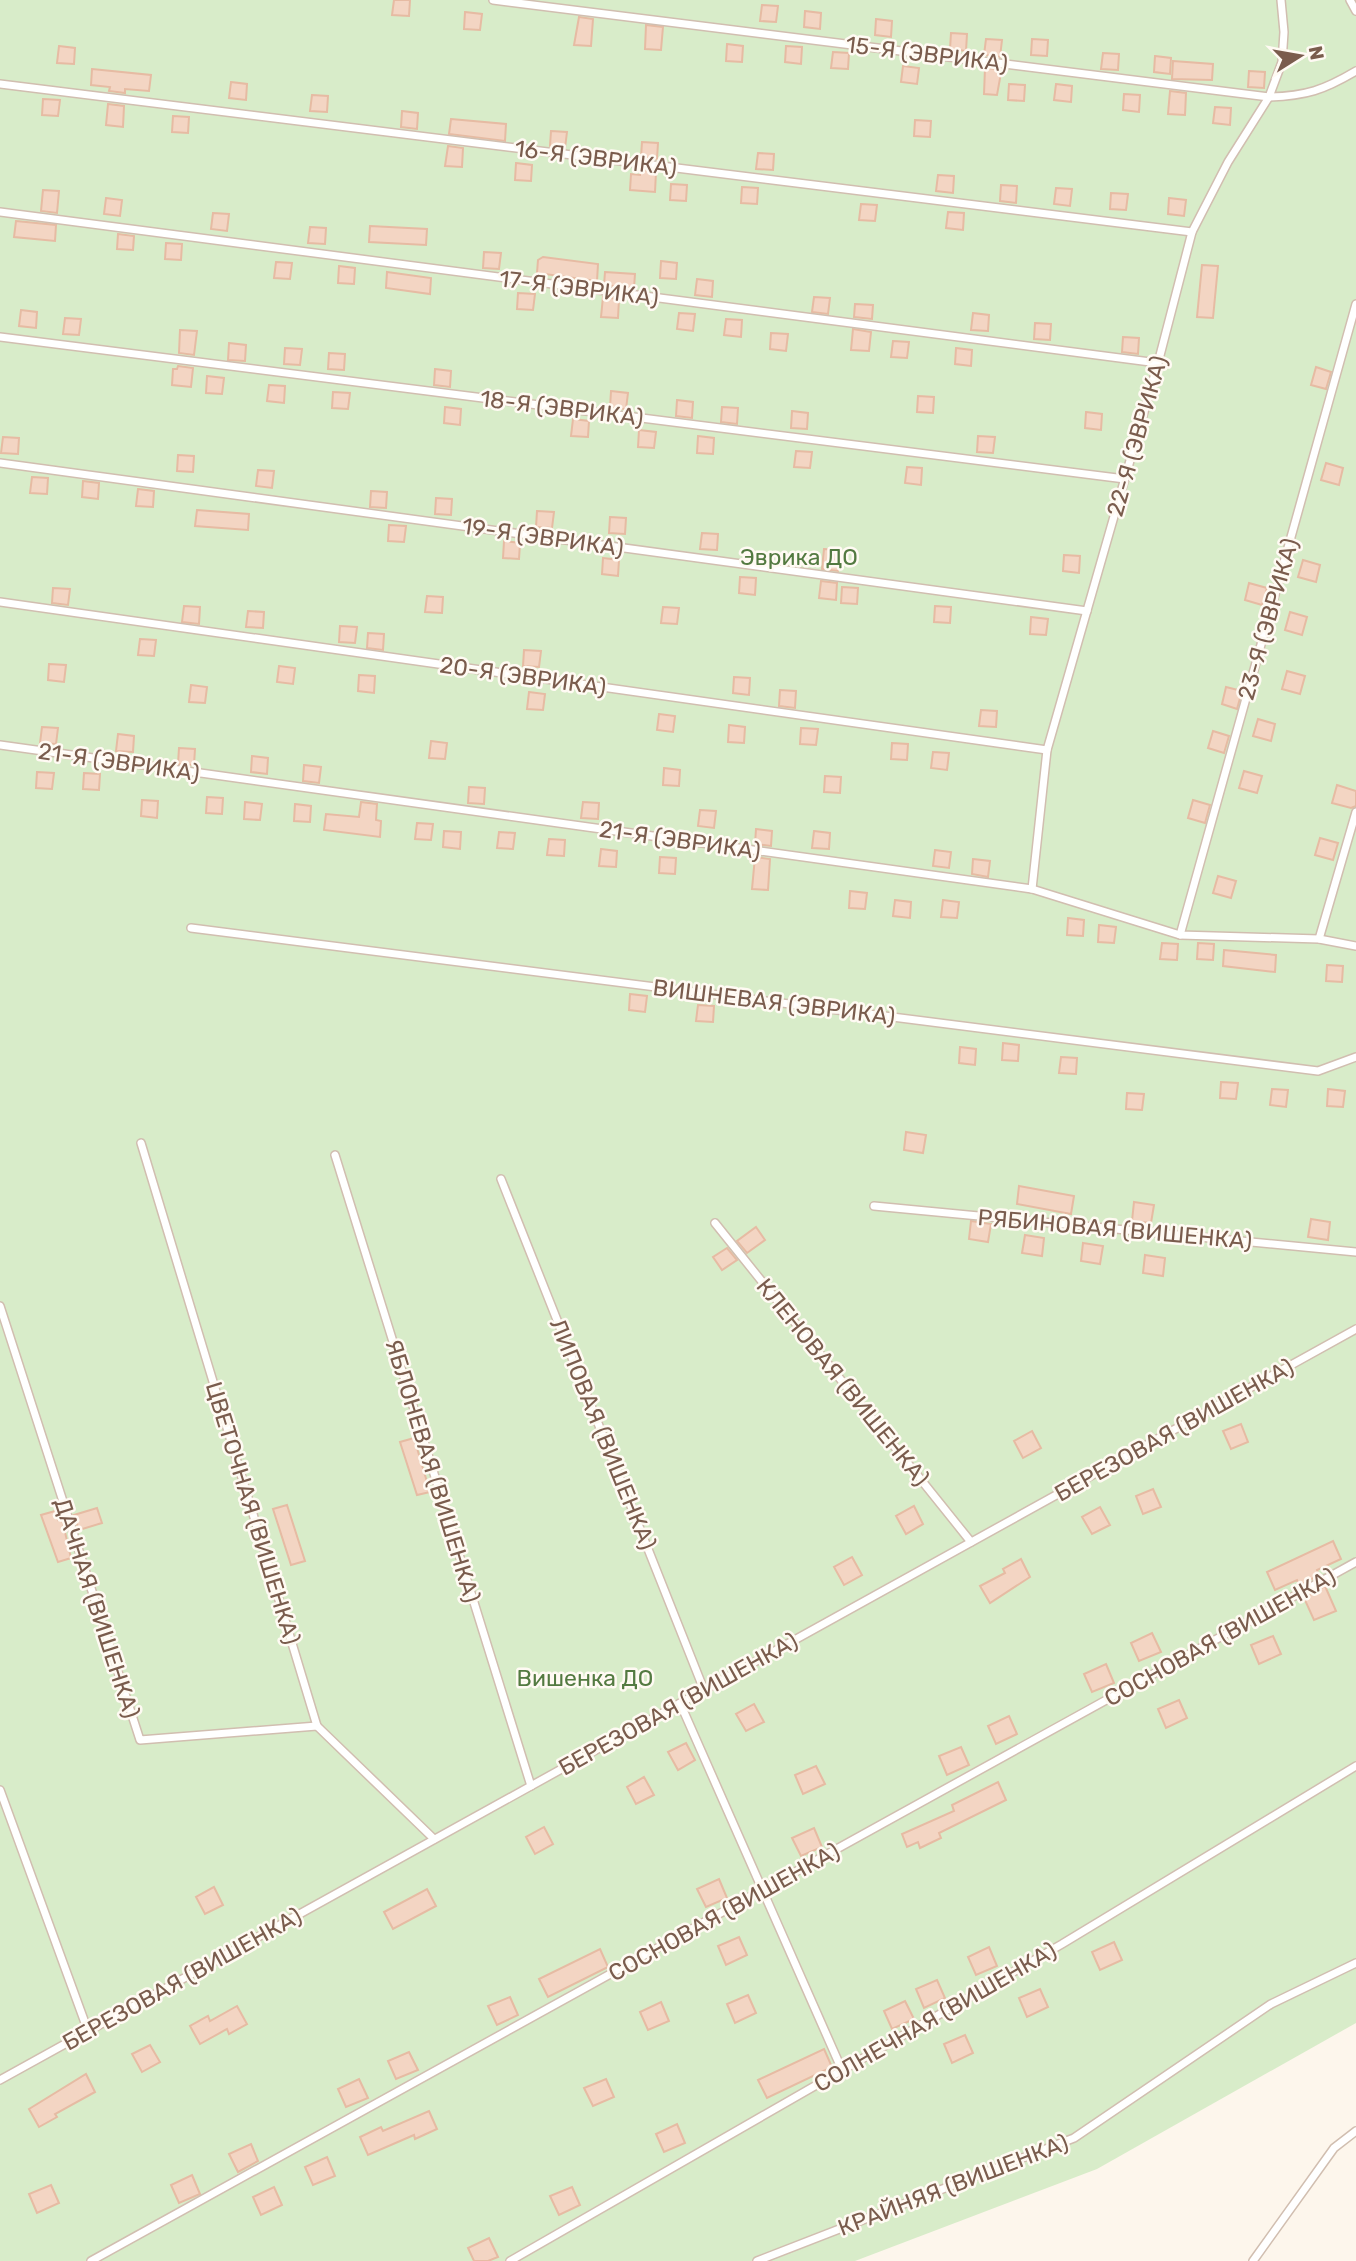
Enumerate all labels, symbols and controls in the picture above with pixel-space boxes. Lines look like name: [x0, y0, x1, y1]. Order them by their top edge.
north arrow: [1265, 21, 1335, 91]
street label: 15-Я (ЭВРИКА): [844, 30, 1010, 78]
text: N: [1304, 44, 1329, 62]
street label: 16-Я (ЭВРИКА): [513, 134, 679, 182]
street label: 17-Я (ЭВРИКА): [498, 264, 660, 312]
street label: 22-Я (ЭВРИКА): [1101, 352, 1173, 520]
street label: 18-Я (ЭВРИКА): [479, 384, 645, 432]
street label: 19-Я (ЭВРИКА): [460, 512, 626, 562]
street label: 23-Я (ЭВРИКА): [1232, 535, 1304, 703]
park label: Эврика ДО: [740, 543, 858, 571]
street label: 20-Я (ЭВРИКА): [438, 650, 608, 702]
street label: 21-Я (ЭВРИКА): [36, 737, 202, 787]
street label: 21-Я (ЭВРИКА): [597, 815, 763, 865]
street label: ВИШНЕВАЯ (ЭВРИКА): [651, 973, 897, 1031]
street label: РЯБИНОВАЯ (ВИШЕНКА): [976, 1203, 1254, 1255]
street label: КЛЕНОВАЯ (ВИШЕНКА): [751, 1273, 935, 1491]
street label: ЛИПОВАЯ (ВИШЕНКА): [544, 1314, 662, 1554]
street label: ЯБЛОНЕВАЯ (ВИШЕНКА): [380, 1336, 486, 1606]
street label: БЕРЕЗОВАЯ (ВИШЕНКА): [1050, 1353, 1298, 1507]
street label: ЦВЕТОЧНАЯ (ВИШЕНКА): [200, 1378, 306, 1648]
street label: ДАЧНАЯ (ВИШЕНКА): [48, 1494, 146, 1722]
street label: СОСНОВАЯ (ВИШЕНКА): [1099, 1562, 1341, 1712]
street label: БЕРЕЗОВАЯ (ВИШЕНКА): [554, 1627, 802, 1781]
park label: Вишенка ДО: [517, 1664, 653, 1692]
street label: СОСНОВАЯ (ВИШЕНКА): [603, 1837, 845, 1987]
street label: БЕРЕЗОВАЯ (ВИШЕНКА): [58, 1902, 306, 2056]
street label: СОЛНЕЧНАЯ (ВИШЕНКА): [809, 1936, 1061, 2098]
street label: КРАЙНЯЯ (ВИШЕНКА): [834, 2128, 1072, 2242]

